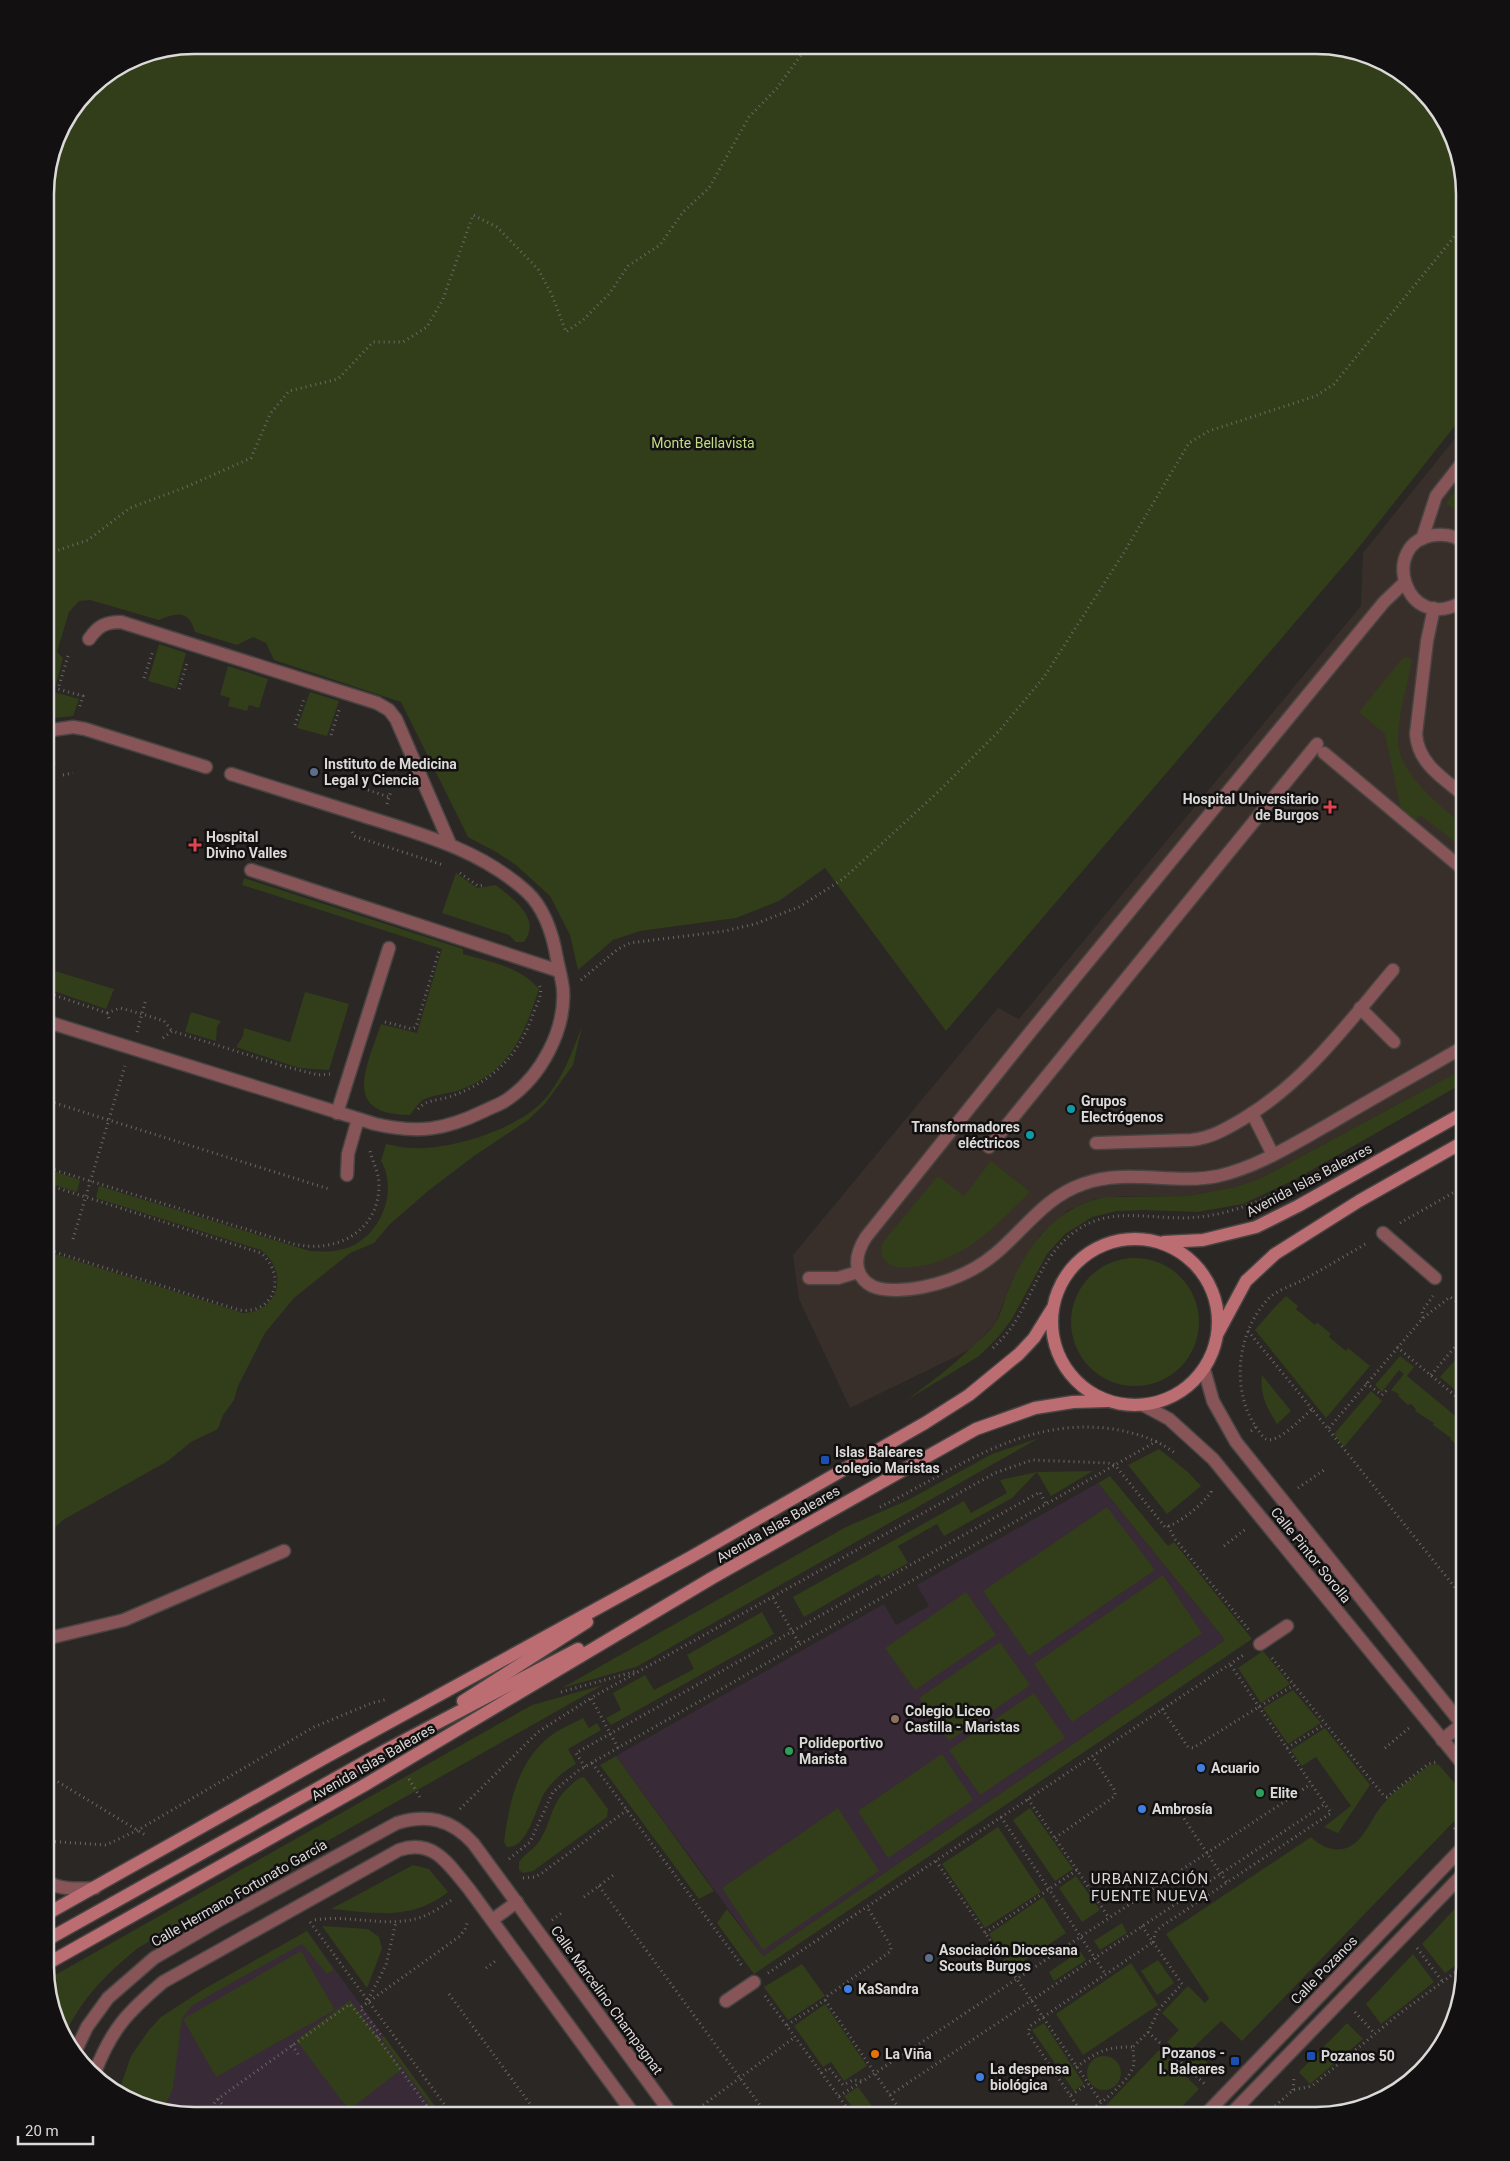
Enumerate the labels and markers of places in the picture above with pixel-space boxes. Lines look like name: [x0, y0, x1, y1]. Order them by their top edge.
place label: Instituto de Medicina Legal y Ciencia: [324, 756, 457, 788]
marker: Instituto de Medicina Legal y Ciencia: [308, 766, 320, 778]
place label: Hospital Universitario de Burgos: [1183, 791, 1319, 823]
marker: Hospital Universitario de Burgos: [1323, 800, 1337, 814]
place label: Hospital Divino Valles: [206, 829, 287, 861]
marker: Hospital Divino Valles: [188, 838, 202, 852]
place label: Grupos Electrógenos: [1081, 1093, 1164, 1125]
marker: Grupos Electrógenos: [1065, 1103, 1077, 1115]
place label: Transformadores eléctricos: [911, 1119, 1020, 1151]
marker: Transformadores eléctricos: [1024, 1129, 1036, 1141]
place label: Islas Baleares colegio Maristas: [835, 1444, 940, 1476]
marker: Islas Baleares colegio Maristas: [819, 1454, 831, 1466]
place label: Colegio Liceo Castilla - Maristas: [905, 1703, 1020, 1735]
marker: Colegio Liceo Castilla - Maristas: [889, 1713, 901, 1725]
place label: Polideportivo Marista: [799, 1735, 883, 1767]
marker: Polideportivo Marista: [783, 1745, 795, 1757]
place label: Acuario: [1211, 1760, 1260, 1776]
marker: Acuario: [1195, 1762, 1207, 1774]
place label: Elite: [1270, 1785, 1298, 1801]
marker: Elite: [1254, 1787, 1266, 1799]
place label: Ambrosía: [1152, 1801, 1213, 1817]
marker: Ambrosía: [1136, 1803, 1148, 1815]
place label: Asociación Diocesana Scouts Burgos: [939, 1942, 1078, 1974]
marker: Asociación Diocesana Scouts Burgos: [923, 1952, 935, 1964]
place label: KaSandra: [858, 1981, 919, 1997]
marker: KaSandra: [842, 1983, 854, 1995]
place label: Pozanos - I. Baleares: [1158, 2045, 1225, 2077]
place label: La Viña: [885, 2046, 932, 2062]
marker: La Viña: [869, 2048, 881, 2060]
place label: Pozanos 50: [1321, 2048, 1395, 2064]
marker: Pozanos 50: [1305, 2050, 1317, 2062]
marker: Pozanos - I. Baleares: [1229, 2055, 1241, 2067]
place label: La despensa biológica: [990, 2061, 1070, 2093]
marker: La despensa biológica: [974, 2071, 986, 2083]

